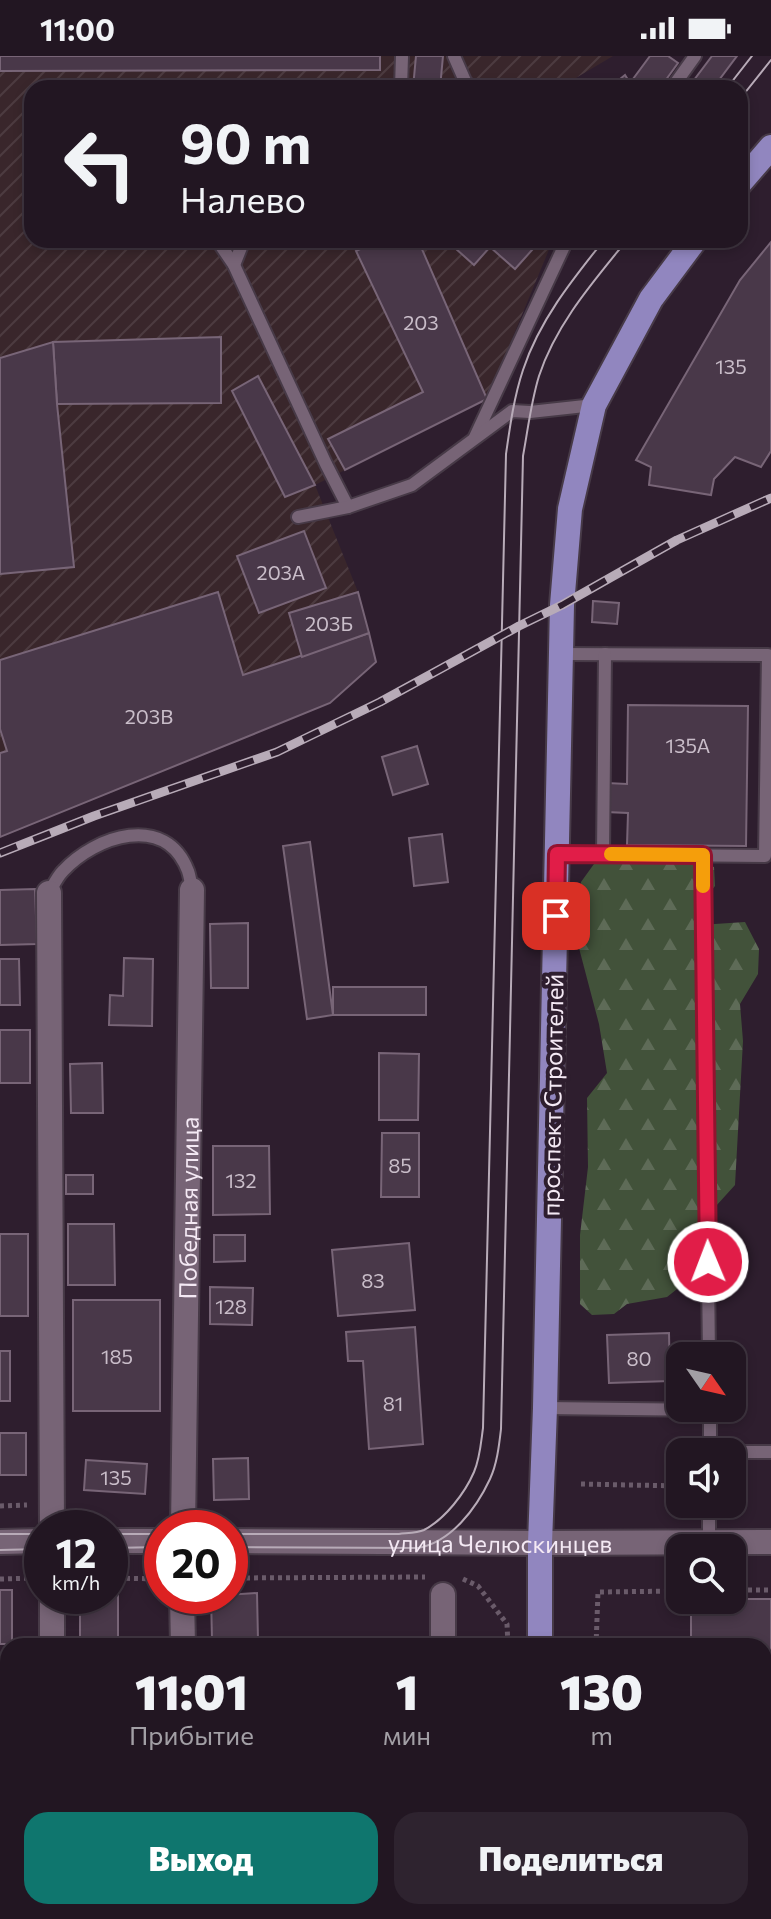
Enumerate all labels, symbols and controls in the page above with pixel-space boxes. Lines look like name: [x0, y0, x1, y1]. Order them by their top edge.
text: 11:00: [40, 10, 115, 47]
text: 90 m: [180, 107, 311, 176]
icon: left: [48, 112, 152, 216]
text: Налево: [180, 176, 306, 220]
house number: 203: [403, 310, 439, 334]
house number: 135: [715, 354, 747, 378]
house number: 203А: [257, 560, 306, 584]
house number: 203Б: [305, 611, 353, 635]
house number: 203В: [125, 704, 173, 728]
house number: 135А: [666, 733, 711, 757]
pin: [522, 882, 590, 950]
icon: arrive: [534, 894, 578, 938]
street label: проспект Строителей: [535, 973, 569, 1217]
street label: Победная улица: [172, 1117, 203, 1300]
house number: 85: [388, 1153, 412, 1177]
house number: 132: [226, 1168, 257, 1192]
position arrow: [666, 1220, 750, 1304]
house number: 83: [361, 1268, 385, 1292]
house number: 128: [215, 1294, 247, 1318]
north arrow: [666, 1342, 746, 1422]
map controls: [666, 1342, 746, 1614]
house number: 185: [101, 1344, 133, 1368]
house number: 80: [626, 1346, 652, 1370]
house number: 81: [383, 1391, 403, 1415]
button: sound: [666, 1438, 746, 1518]
house number: 135: [100, 1465, 132, 1489]
speed limit sign: 20: [144, 1510, 248, 1614]
text: 12: [56, 1527, 96, 1576]
street label: улица Челюскинцев: [388, 1528, 612, 1558]
button: search: [666, 1534, 746, 1614]
text: km/h: [52, 1570, 100, 1594]
text: 11:01: [135, 1661, 248, 1720]
text: 1: [396, 1661, 418, 1720]
text: 130: [560, 1661, 643, 1720]
text: Прибытие: [129, 1719, 254, 1750]
text: мин: [383, 1719, 431, 1750]
text: m: [590, 1719, 613, 1750]
button: Выход: [24, 1812, 378, 1904]
button: Поделиться: [394, 1812, 748, 1904]

